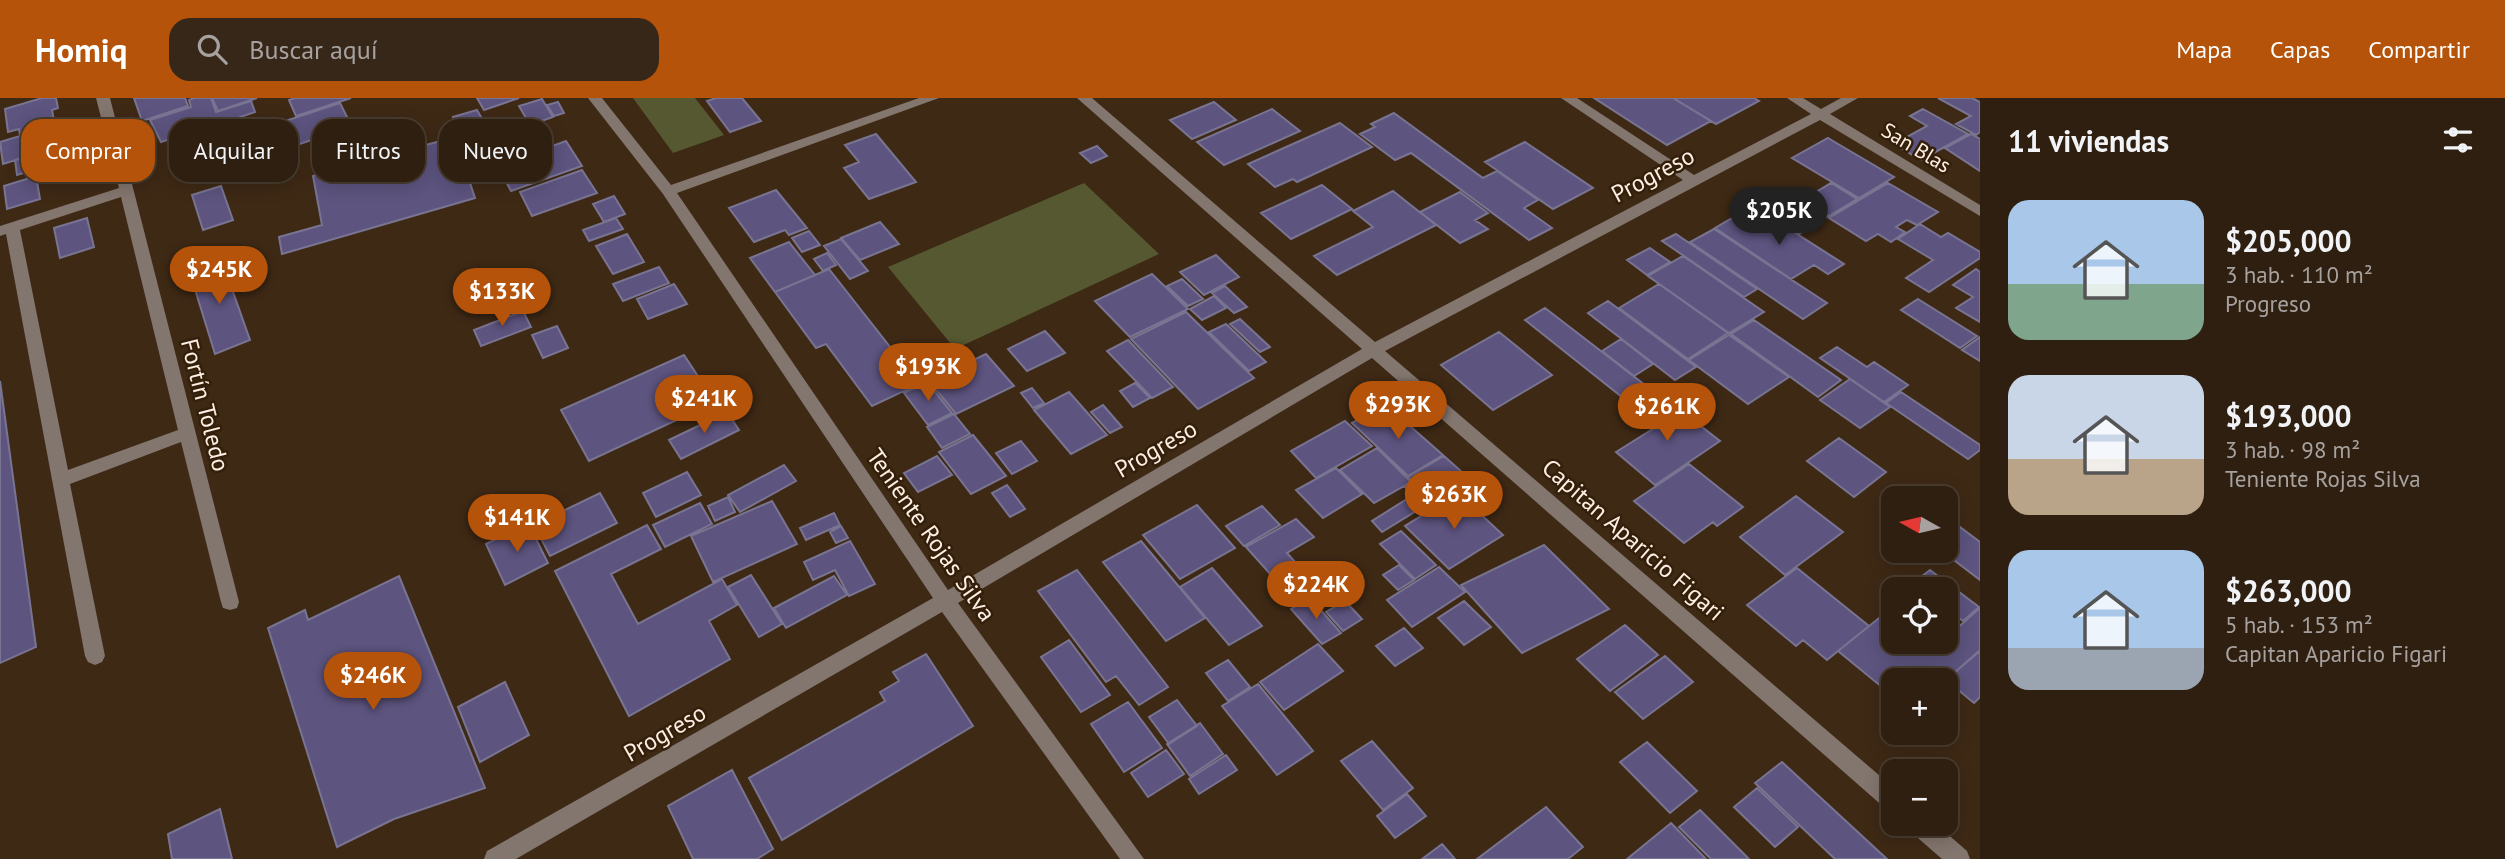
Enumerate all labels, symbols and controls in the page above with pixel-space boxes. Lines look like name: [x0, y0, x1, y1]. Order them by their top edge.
search box: [169, 18, 659, 81]
text: Homiq: [35, 28, 127, 71]
icon: search: [193, 30, 231, 68]
text: Buscar aquí: [249, 33, 378, 66]
text: Mapa: [2176, 34, 2232, 65]
text: Capas: [2270, 34, 2330, 65]
text: Compartir: [2368, 34, 2470, 65]
street label: San Blas: [1877, 116, 1956, 179]
chip: Comprar: [21, 119, 155, 182]
chip: Alquilar: [169, 119, 298, 182]
chip: Filtros: [312, 119, 425, 182]
chip: Nuevo: [439, 119, 552, 182]
text: 11 viviendas: [2008, 121, 2169, 160]
icon: filters: [2439, 121, 2477, 159]
street label: Progreso: [1606, 140, 1700, 209]
pin: $205K: [1730, 188, 1828, 247]
text: $205K: [1746, 195, 1812, 224]
text: $205,000: [2225, 221, 2352, 260]
icon: home: [2064, 228, 2148, 312]
pin: $245K: [170, 246, 268, 306]
text: $245K: [186, 254, 252, 283]
text: 3 hab. · 110 m²: [2225, 260, 2373, 289]
pin: $133K: [453, 268, 551, 328]
text: $133K: [469, 276, 535, 305]
text: Progreso: [2225, 289, 2311, 318]
street label: Fortín Toledo: [174, 335, 237, 474]
pin: $193K: [879, 344, 977, 403]
text: $193K: [895, 351, 961, 380]
pin: $241K: [655, 376, 753, 435]
pin: $293K: [1349, 382, 1447, 441]
text: $241K: [671, 383, 737, 412]
pin: $261K: [1618, 384, 1716, 443]
text: $293K: [1365, 389, 1431, 418]
text: $261K: [1634, 391, 1700, 420]
text: $193,000: [2225, 396, 2352, 435]
icon: home: [2064, 403, 2148, 487]
street label: Progreso: [1109, 413, 1202, 484]
text: 3 hab. · 98 m²: [2225, 435, 2360, 464]
street label: Teniente Rojas Silva: [860, 442, 1003, 627]
street label: Capitan Aparicio Figari: [1536, 452, 1731, 627]
text: Teniente Rojas Silva: [2225, 464, 2421, 493]
pin: $263K: [1405, 472, 1503, 531]
text: $263K: [1421, 479, 1487, 508]
north arrow: [1881, 486, 1958, 564]
map controls: [1881, 486, 1958, 836]
pin: $141K: [468, 494, 566, 554]
text: $141K: [484, 502, 550, 531]
pin: $224K: [1267, 561, 1365, 621]
text: $224K: [1283, 569, 1349, 598]
text: $263,000: [2225, 571, 2352, 610]
button: locate: [1881, 577, 1958, 654]
icon: home: [2064, 578, 2148, 662]
text: 5 hab. · 153 m²: [2225, 610, 2373, 639]
text: Capitan Aparicio Figari: [2225, 639, 2447, 668]
pin: $246K: [324, 652, 422, 712]
text: $246K: [340, 660, 406, 689]
button: +: [1881, 668, 1958, 745]
street label: Progreso: [618, 697, 711, 768]
button: −: [1881, 759, 1958, 836]

